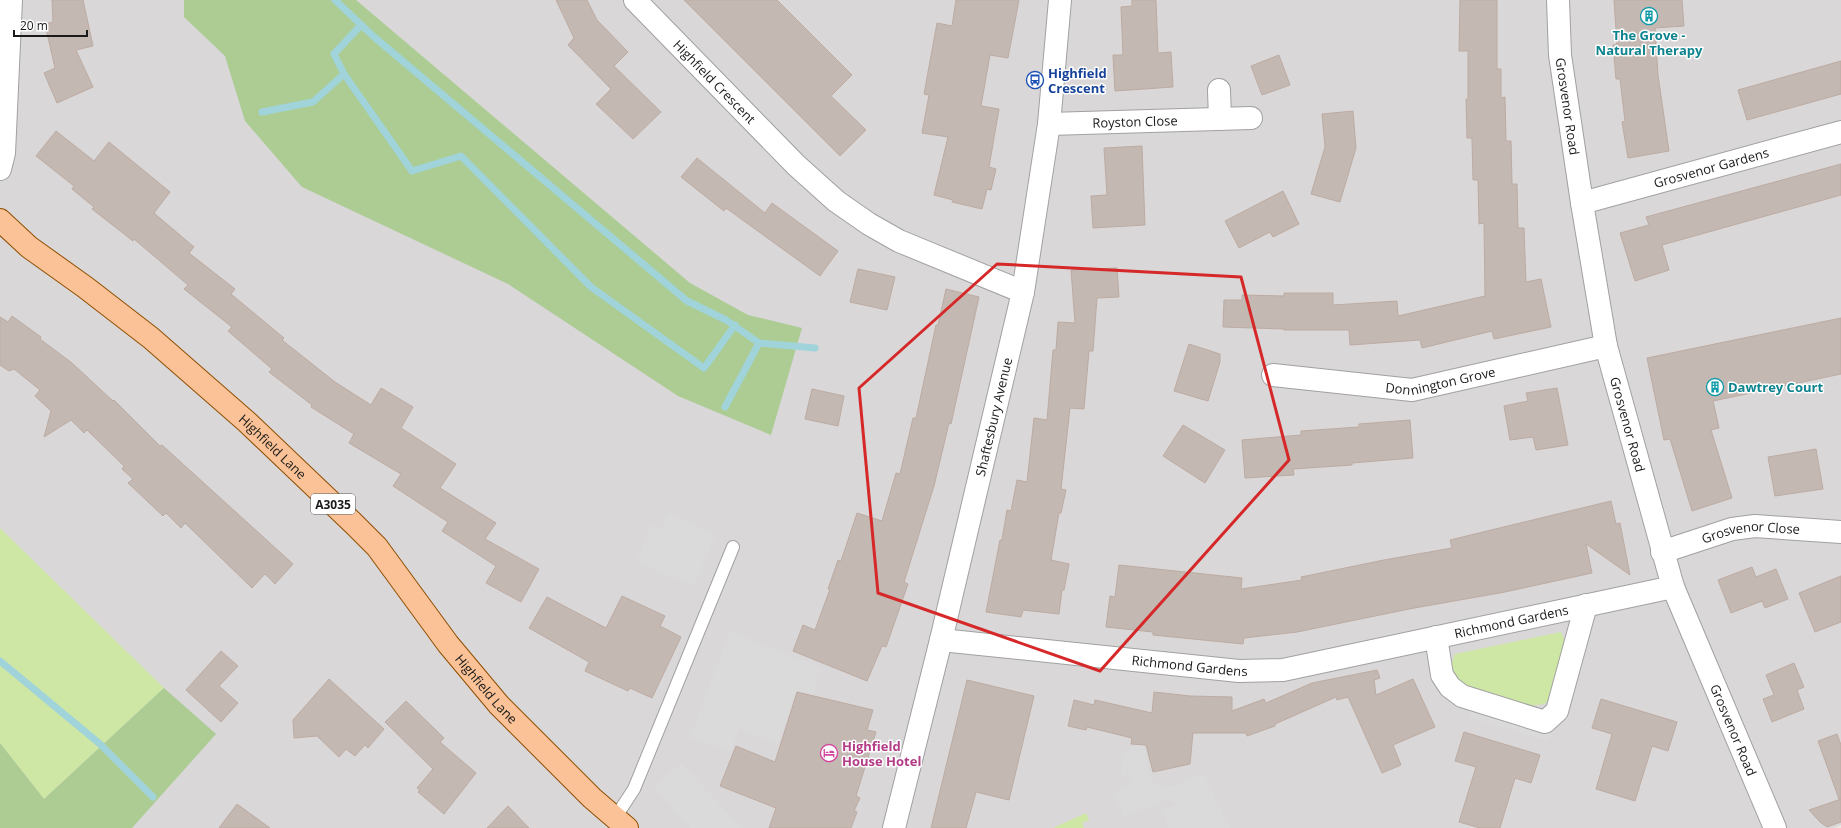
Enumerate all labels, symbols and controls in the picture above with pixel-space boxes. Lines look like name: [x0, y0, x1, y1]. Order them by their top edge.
building icon: The Grove - Natural Therapy: [1639, 6, 1659, 26]
scale bar: [14, 12, 87, 38]
text: 20 m: [20, 17, 48, 34]
place label: The Grove - Natural Therapy: [1596, 26, 1703, 59]
street label: Highfield Crescent: [669, 36, 760, 128]
street label: Grosvenor Road: [1552, 56, 1584, 156]
place label: Highfield Crescent: [1048, 64, 1107, 97]
bus stop icon: Highfield Crescent: [1025, 70, 1045, 90]
street label: Royston Close: [1092, 111, 1178, 132]
street label: Grosvenor Gardens: [1652, 143, 1771, 192]
street label: Shaftesbury Avenue: [971, 356, 1016, 478]
street label: Donnington Grove: [1384, 362, 1497, 399]
street label: Grosvenor Road: [1606, 375, 1650, 474]
building icon: Dawtrey Court: [1705, 377, 1725, 397]
place label: Dawtrey Court: [1728, 378, 1823, 396]
street label: Highfield Lane: [235, 410, 310, 483]
road number: A3035: [311, 494, 355, 514]
street label: Grosvenor Close: [1699, 517, 1801, 547]
street label: Richmond Gardens: [1453, 601, 1570, 642]
street label: Highfield Lane: [451, 650, 522, 728]
street label: Richmond Gardens: [1131, 651, 1248, 680]
street label: Grosvenor Road: [1706, 681, 1761, 779]
place label: Highfield House Hotel: [842, 737, 921, 770]
hotel icon: Highfield House Hotel: [819, 743, 839, 763]

